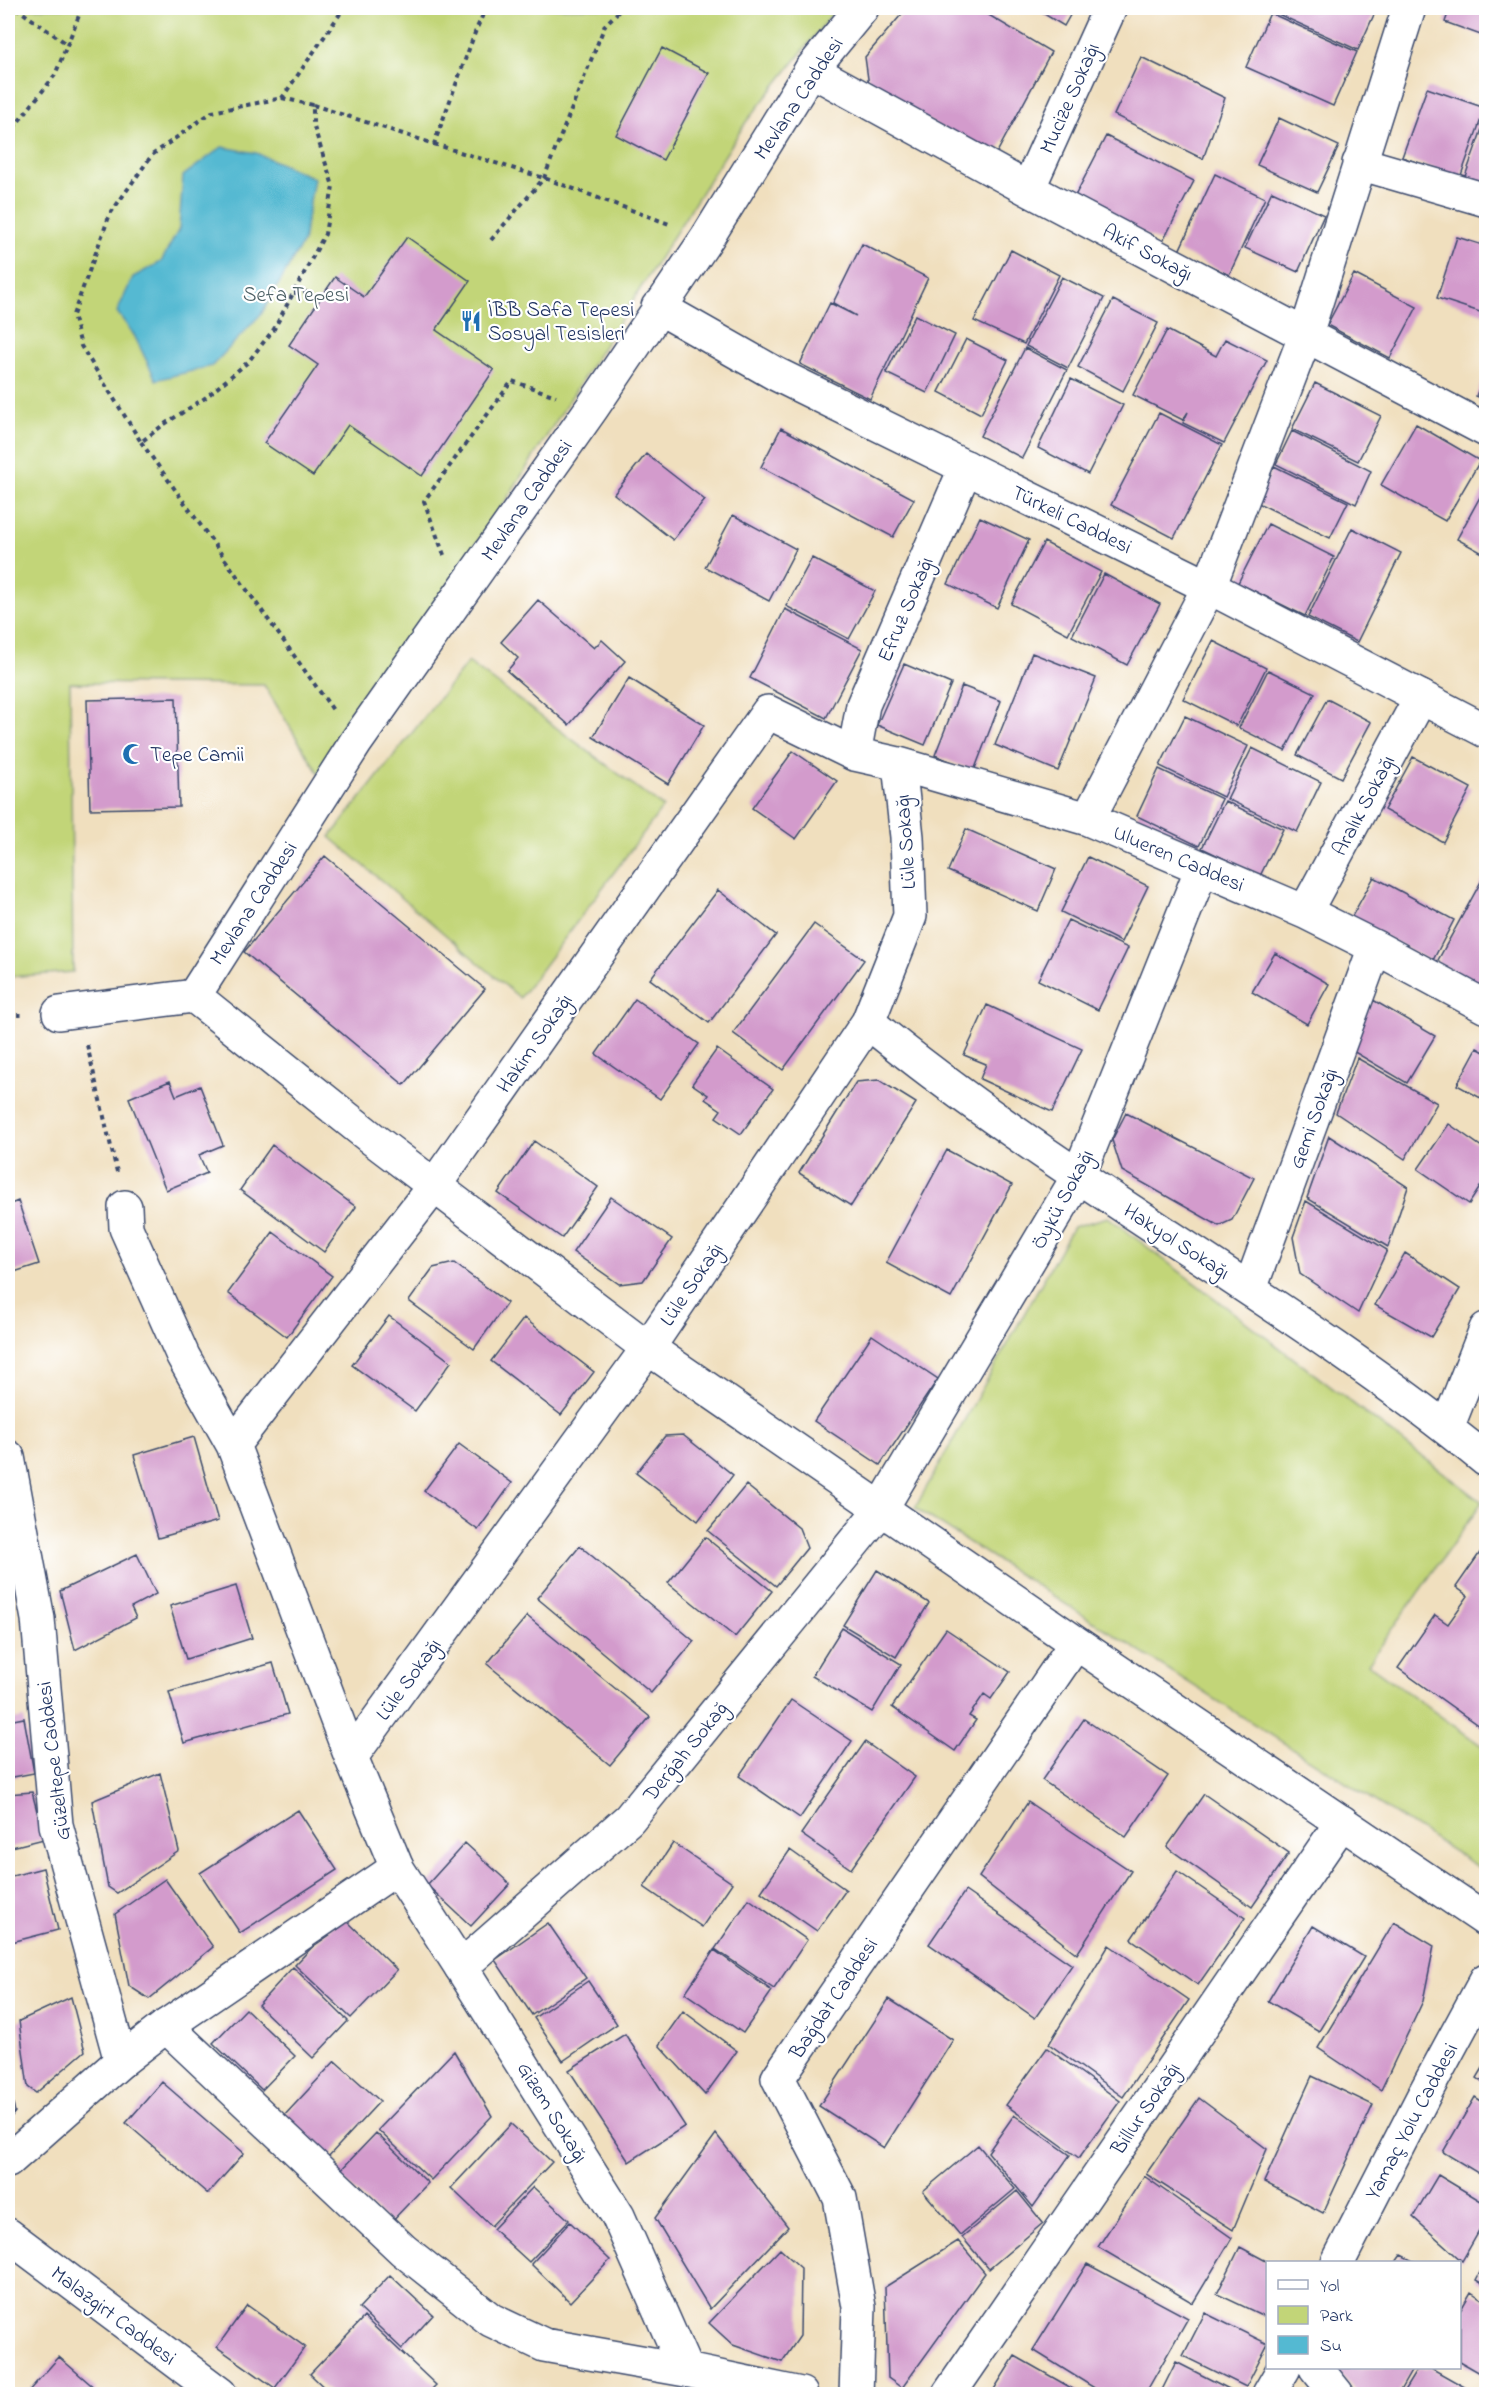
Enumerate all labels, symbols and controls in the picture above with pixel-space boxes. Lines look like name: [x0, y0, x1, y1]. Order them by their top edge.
street label: Mevlana Caddesi: [747, 32, 852, 167]
street label: Mucize Sokağı: [1033, 38, 1111, 160]
street label: Akif Sokağı: [1096, 217, 1198, 292]
park label: Sefa Tepesi: [243, 281, 349, 311]
place label: İBB Safa Tepesi Sosyal Tesisleri: [488, 296, 634, 352]
restaurant icon: İBB Safa Tepesi Sosyal Tesisleri: [459, 309, 483, 333]
street label: Mevlana Caddesi: [475, 434, 581, 568]
street label: Türkeli Caddesi: [1006, 479, 1136, 563]
street label: Efruz Sokağı: [871, 552, 944, 668]
place label: Tepe Camii: [150, 741, 244, 771]
mosque icon: Tepe Camii: [121, 742, 145, 766]
street label: Aralık Sokağı: [1326, 750, 1406, 863]
street label: Lüle Sokağı: [889, 793, 927, 891]
street label: Ulueren Caddesi: [1108, 819, 1249, 901]
street label: Mevlana Caddesi: [203, 836, 306, 972]
street label: Hakim Sokağı: [490, 988, 583, 1101]
street label: Gemi Sokağı: [1283, 1064, 1349, 1174]
street label: Öykü Sokağı: [1025, 1145, 1104, 1256]
street label: Hakyol Sokağı: [1116, 1197, 1235, 1290]
street label: Lüle Sokağı: [654, 1237, 733, 1334]
street label: Lüle Sokağı: [369, 1633, 451, 1729]
street label: Güzeltepe Caddesi: [30, 1680, 80, 1842]
street label: Derğah Sokağ: [636, 1696, 738, 1811]
street label: Bağdat Caddesi: [782, 1932, 888, 2068]
street label: Yamaç Yolu Caddesi: [1359, 2038, 1467, 2206]
street label: Gizem Sokağı: [507, 2057, 594, 2171]
street label: Billur Sokağı: [1104, 2057, 1190, 2163]
street label: Malazgirt Caddesi: [43, 2259, 182, 2375]
legend: [1266, 2261, 1461, 2369]
text: Yol: [1320, 2274, 1340, 2300]
text: Park: [1320, 2304, 1353, 2330]
text: Su: [1320, 2334, 1342, 2360]

